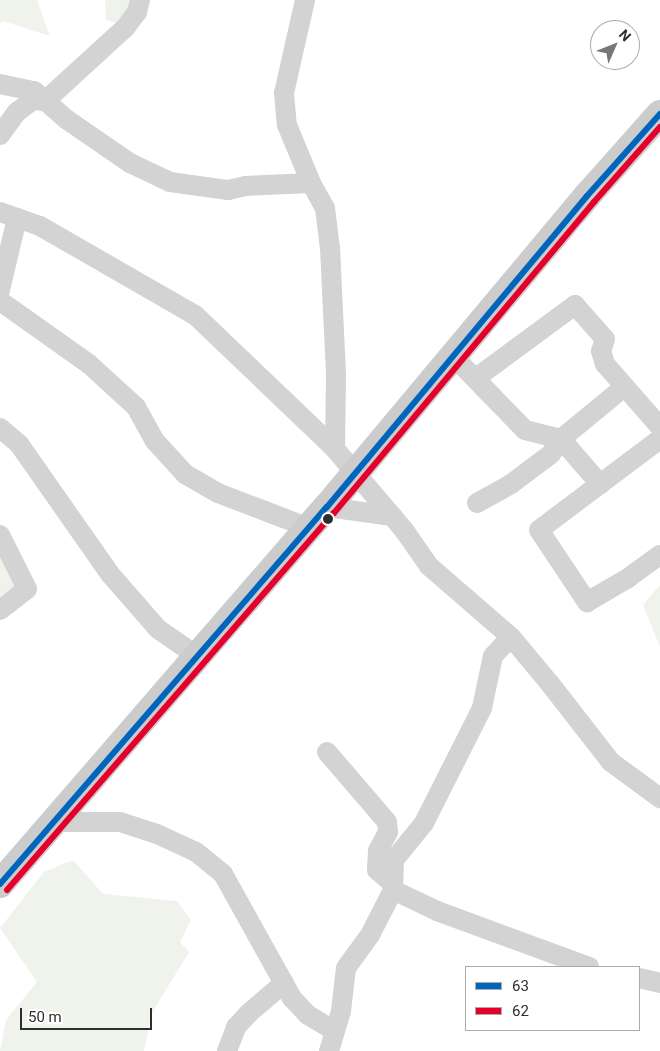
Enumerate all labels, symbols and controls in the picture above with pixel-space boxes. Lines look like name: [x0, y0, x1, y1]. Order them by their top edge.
north arrow: [590, 20, 640, 70]
text: N: [616, 26, 634, 44]
unlabelled marker: [323, 514, 333, 524]
legend: [465, 966, 640, 1031]
text: 63: [512, 977, 529, 995]
scale bar: [22, 998, 155, 1030]
text: 62: [512, 1002, 529, 1020]
text: 50 m: [28, 1008, 62, 1026]

